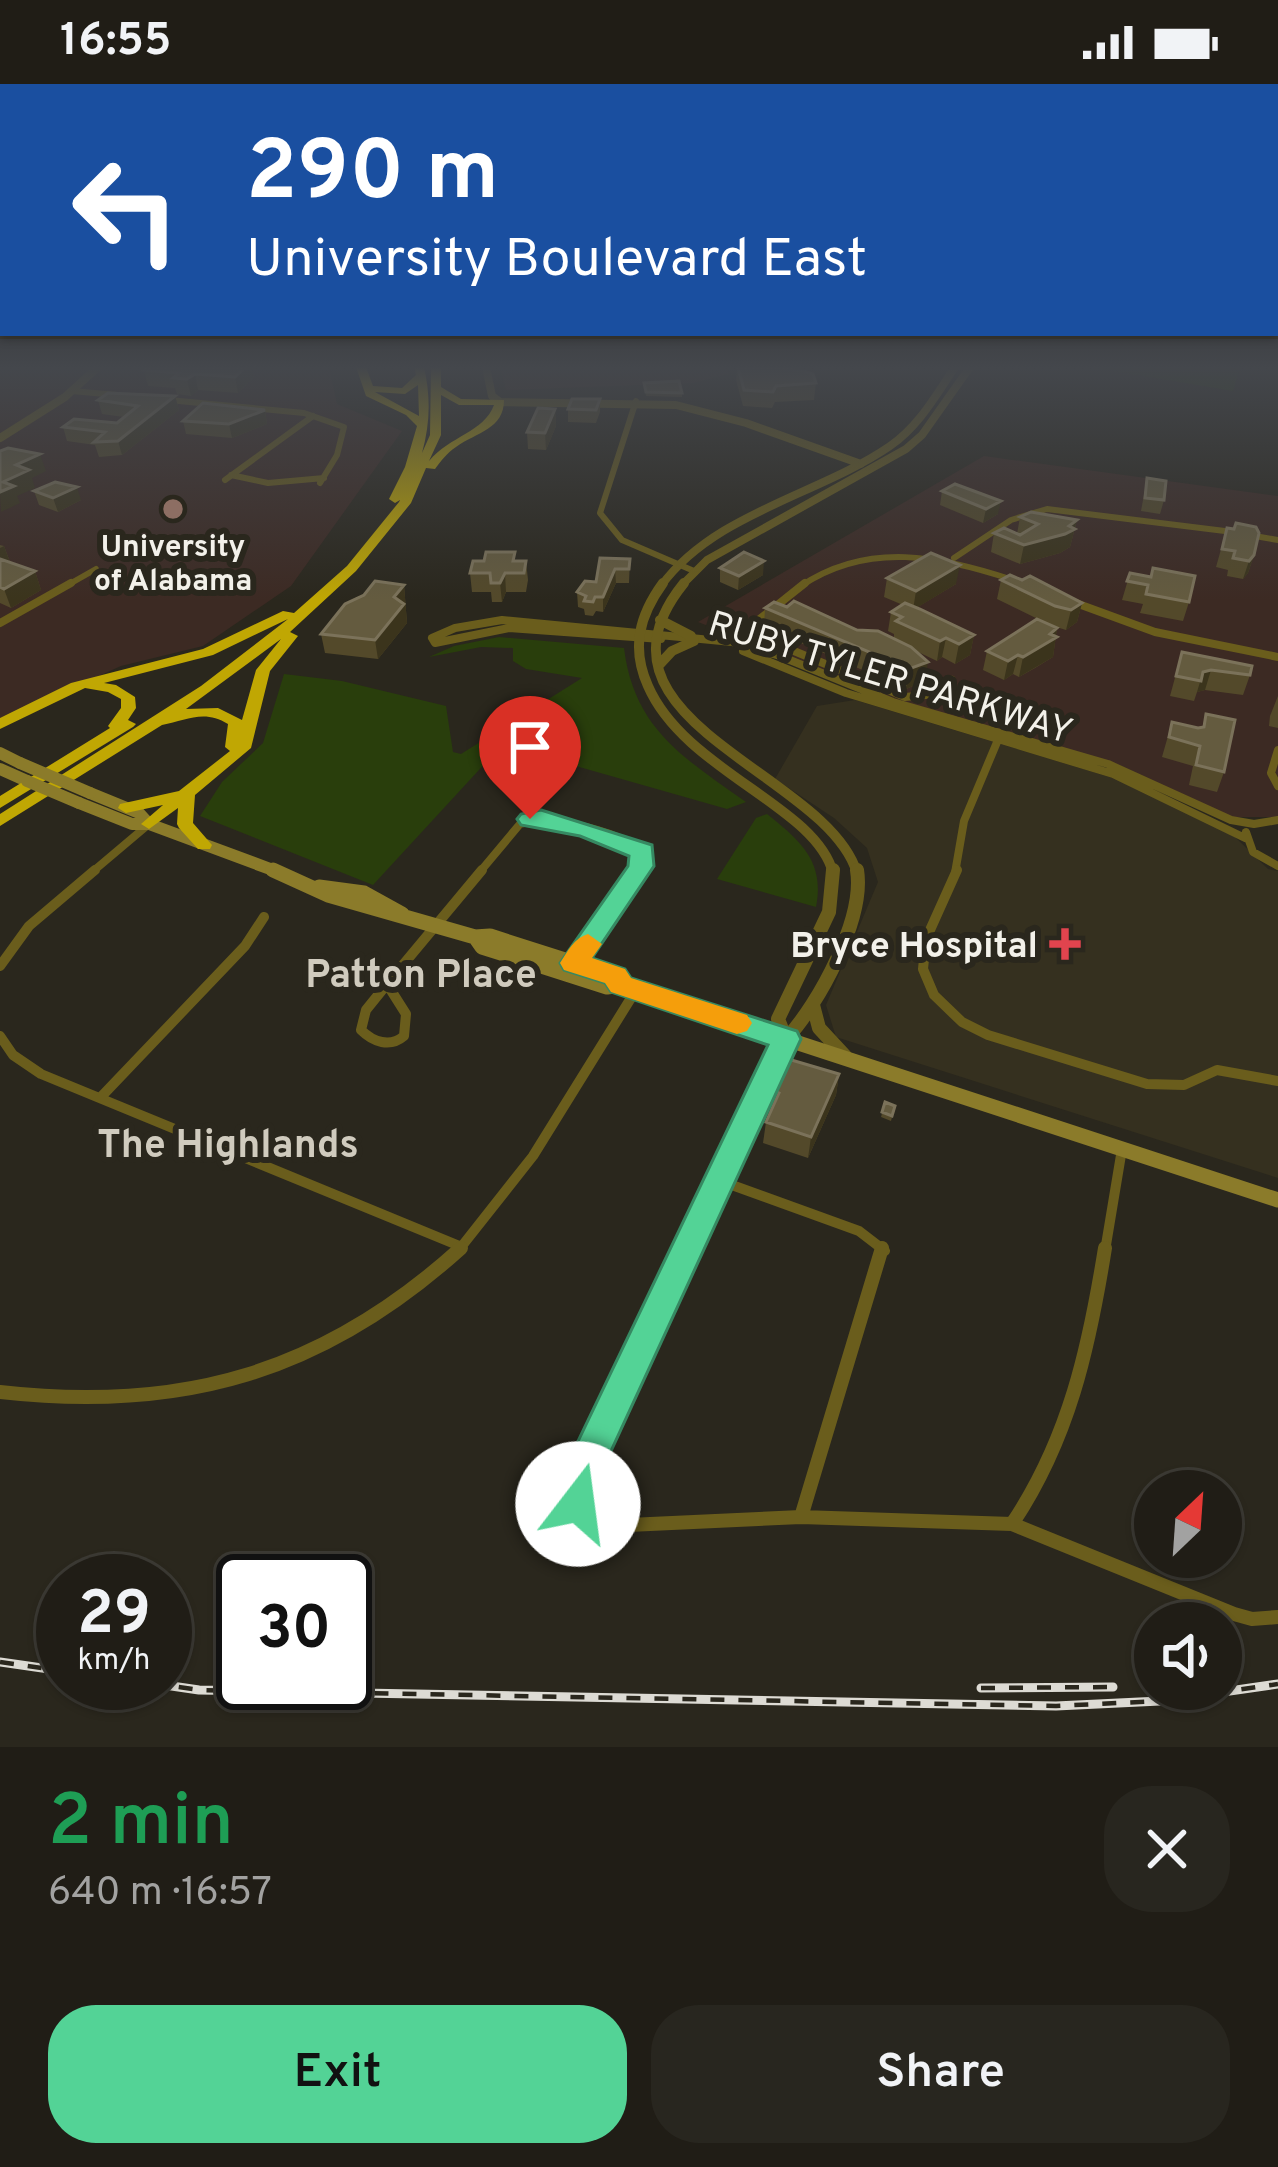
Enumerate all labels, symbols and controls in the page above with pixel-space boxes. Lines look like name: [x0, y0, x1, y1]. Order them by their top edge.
text: 16:55: [60, 14, 172, 71]
text: 290 m: [246, 123, 499, 229]
icon: left: [48, 132, 204, 288]
text: University Boulevard East: [246, 227, 867, 296]
marker: University of Alabama: [160, 496, 186, 522]
place label: University of Alabama: [94, 530, 252, 601]
street label: RUBY TYLER PARKWAY: [702, 603, 1077, 757]
pin: [479, 696, 581, 819]
icon: arrive: [497, 714, 563, 780]
place label: Bryce Hospital: [790, 925, 1038, 971]
marker: Bryce Hospital: [1049, 928, 1081, 960]
district label: Patton Place: [305, 953, 537, 1002]
district label: The Highlands: [97, 1123, 359, 1172]
position arrow: [515, 1441, 641, 1567]
north arrow: [1134, 1470, 1242, 1578]
map controls: [1134, 1470, 1242, 1710]
speed limit sign: 30: [216, 1554, 372, 1710]
text: 29: [77, 1579, 151, 1655]
button: sound: [1134, 1602, 1242, 1710]
text: km/h: [78, 1643, 150, 1680]
text: 2 min: [48, 1779, 234, 1871]
button: close: [1104, 1786, 1230, 1912]
text: 640 m · 16:57: [48, 1870, 272, 1919]
button: Exit: [48, 2005, 627, 2143]
button: Share: [651, 2005, 1230, 2143]

